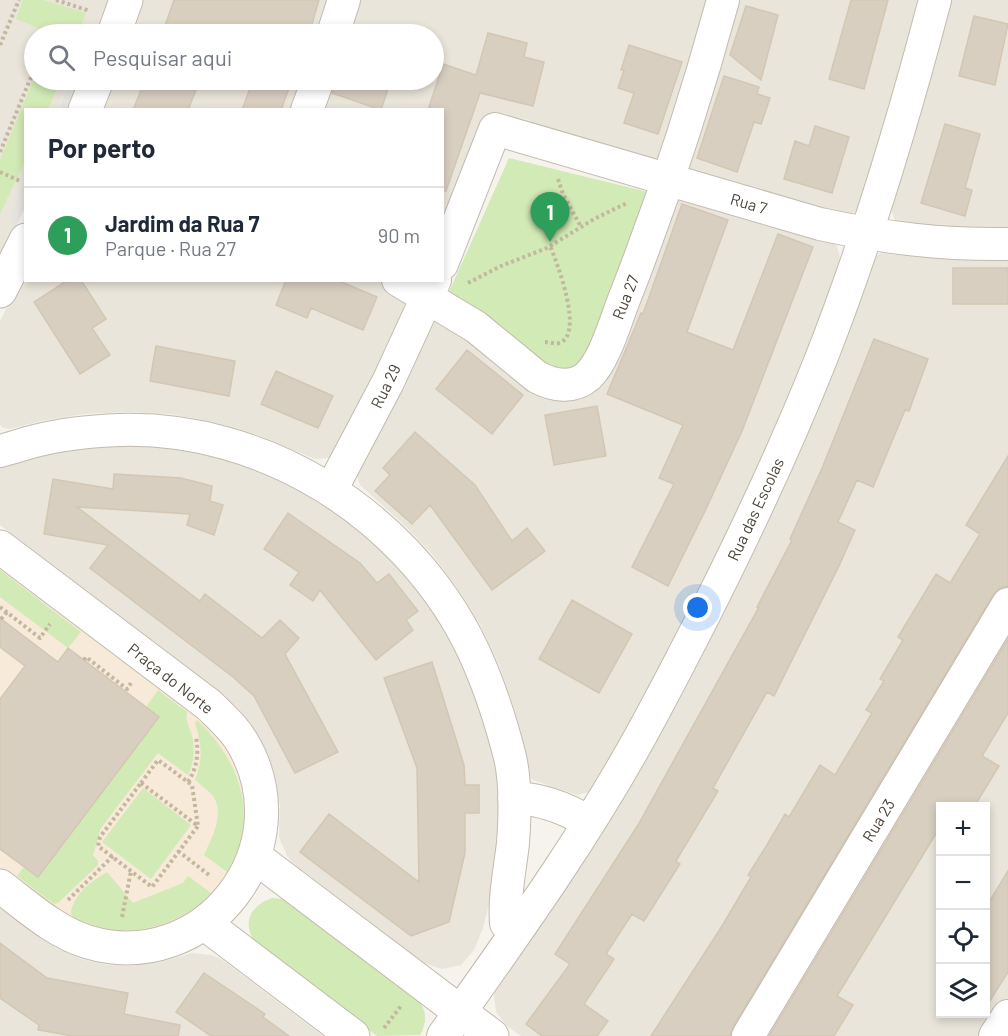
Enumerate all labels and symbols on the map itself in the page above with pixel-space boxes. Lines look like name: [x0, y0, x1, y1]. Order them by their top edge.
street label: Rua 7: [728, 189, 770, 217]
pin: 1: [530, 192, 570, 242]
street label: Rua 27: [608, 272, 643, 322]
street label: Rua 29: [366, 361, 404, 411]
street label: Rua das Escolas: [723, 454, 787, 564]
your location: [683, 593, 712, 622]
street label: Praça do Norte: [124, 639, 218, 717]
street label: Rua 23: [858, 795, 898, 845]

